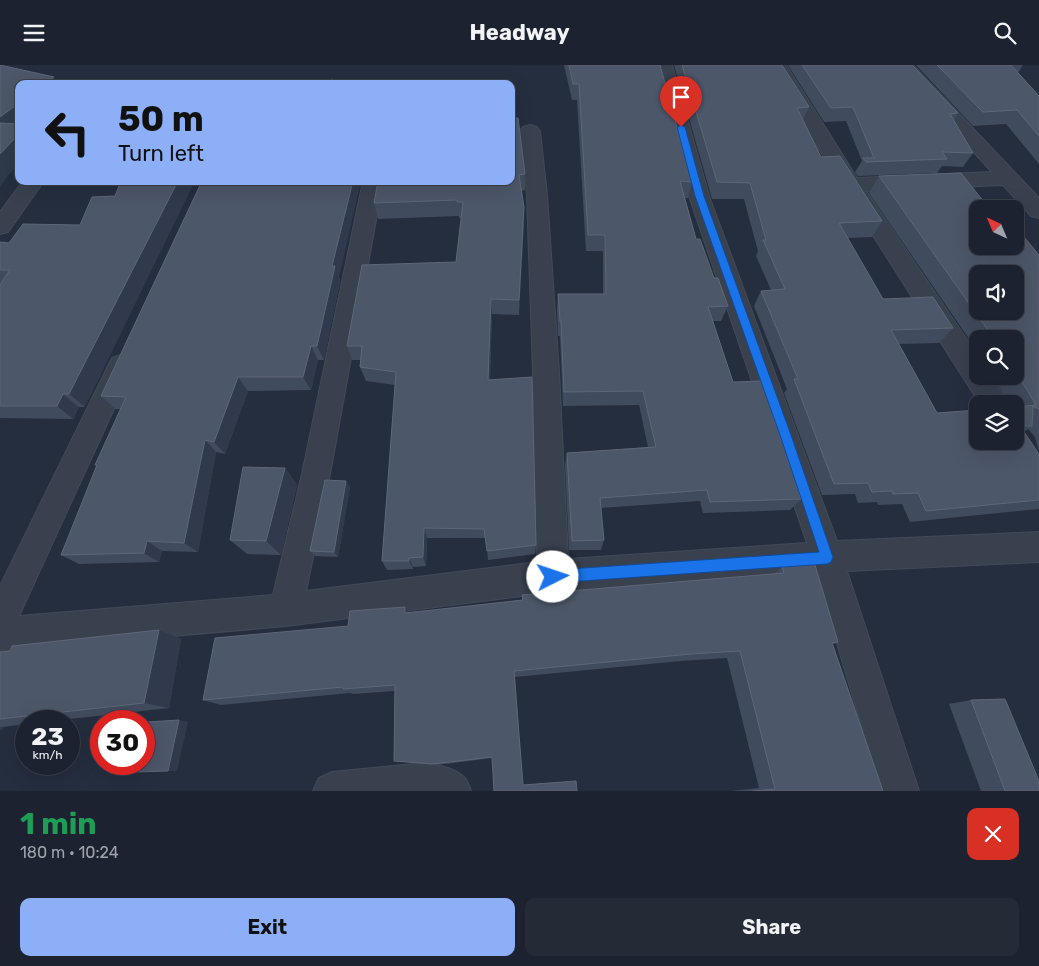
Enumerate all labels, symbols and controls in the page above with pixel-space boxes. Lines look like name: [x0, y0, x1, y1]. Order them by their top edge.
icon: menu: [20, 19, 48, 47]
text: Headway: [469, 19, 570, 46]
icon: search: [991, 19, 1019, 47]
pin: [660, 76, 702, 127]
icon: arrive: [667, 83, 695, 111]
text: 50 m: [118, 98, 204, 140]
icon: left: [35, 100, 100, 165]
text: Turn left: [118, 140, 204, 167]
north arrow: [969, 200, 1024, 255]
map controls: [969, 200, 1024, 450]
button: sound: [969, 265, 1024, 320]
button: search: [969, 330, 1024, 385]
button: layers: [969, 395, 1024, 450]
position arrow: [526, 550, 578, 602]
speed limit sign: 30: [90, 710, 155, 775]
text: 23: [31, 722, 64, 751]
text: km/h: [33, 748, 62, 762]
text: 1 min: [20, 806, 97, 842]
button: close: [967, 808, 1019, 860]
text: 180 m · 10:24: [20, 843, 119, 862]
button: Exit: [20, 898, 515, 956]
button: Share: [525, 898, 1019, 956]

